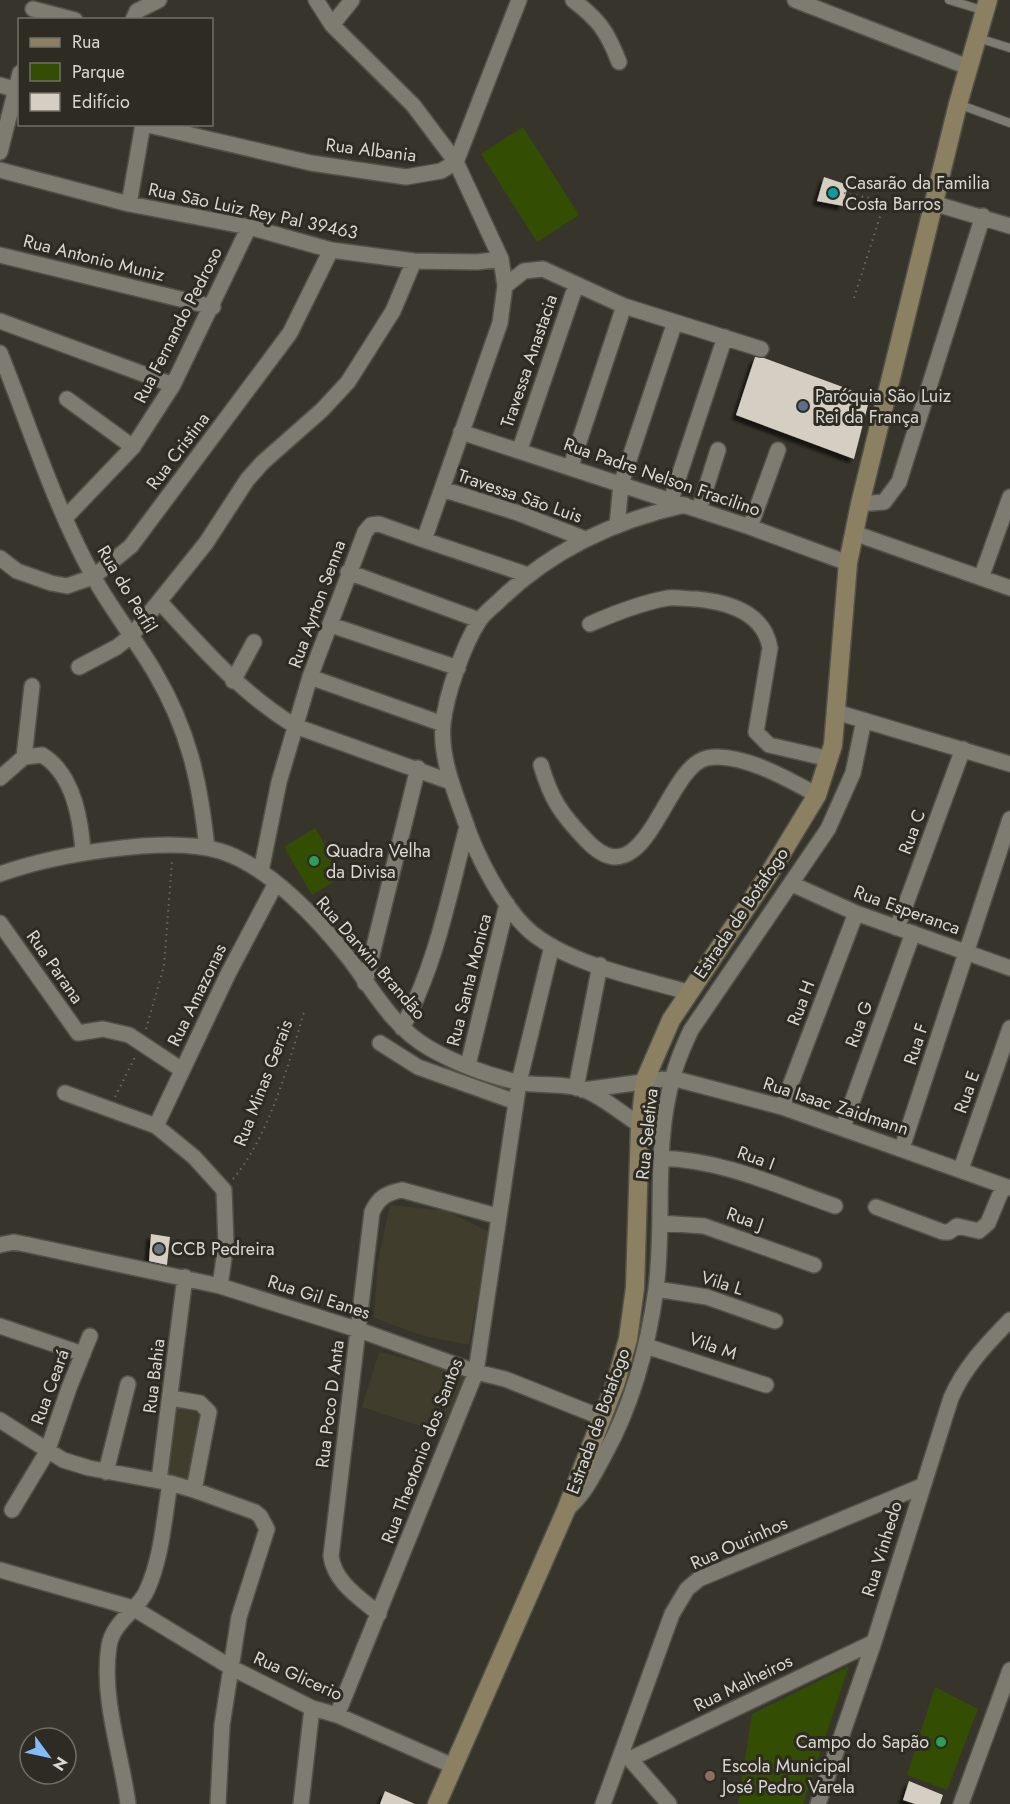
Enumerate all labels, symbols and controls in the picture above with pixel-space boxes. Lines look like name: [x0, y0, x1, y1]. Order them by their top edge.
legend: [18, 18, 213, 126]
text: Rua: [72, 29, 100, 55]
text: Parque: [72, 59, 125, 85]
text: Edifício: [72, 89, 130, 115]
street label: Rua Albania: [324, 132, 418, 168]
place label: Casarão da Familia Costa Barros: [845, 170, 990, 217]
street label: Rua Sāo Luiz Rey Pal 39463: [146, 176, 360, 246]
marker: Casarão da Familia Costa Barros: [826, 186, 840, 200]
street label: Rua Antonio Muniz: [21, 228, 168, 288]
street label: Rua Fernando Pedroso: [127, 242, 229, 408]
street label: Travessa Anastacia: [494, 291, 564, 431]
place label: Paróquia São Luiz Rei da França: [815, 383, 952, 430]
marker: Paróquia São Luiz Rei da França: [796, 399, 810, 413]
street label: Rua Cristina: [140, 407, 216, 495]
street label: Rua Padre Nelson Fracilino: [560, 431, 764, 523]
street label: Travessa Sāo Luis: [454, 463, 586, 529]
street label: Rua Ayrton Senna: [282, 536, 352, 672]
street label: Rua do Perfil: [91, 540, 163, 638]
street label: Rua C: [892, 806, 932, 858]
place label: Quadra Velha da Divisa: [326, 838, 431, 885]
street label: Estrada de Botafogo: [687, 842, 795, 984]
marker: Quadra Velha da Divisa: [307, 854, 321, 868]
street label: Rua Esperanca: [850, 879, 964, 941]
street label: Rua Darwin Brandão: [310, 891, 432, 1026]
street label: Rua Santa Monica: [440, 911, 498, 1049]
street label: Rua Parana: [20, 925, 90, 1009]
street label: Rua Amazonas: [161, 939, 233, 1051]
street label: Rua H: [781, 977, 821, 1029]
street label: Rua G: [839, 997, 879, 1051]
street label: Rua Minas Gerais: [227, 1016, 299, 1150]
street label: Rua F: [897, 1020, 935, 1068]
street label: Rua E: [948, 1067, 986, 1117]
street label: Rua Isaac Zaidmann: [760, 1070, 912, 1142]
street label: Rua Seletiva: [629, 1087, 665, 1181]
street label: Rua I: [734, 1139, 778, 1177]
street label: Rua J: [723, 1201, 767, 1237]
place label: CCB Pedreira: [171, 1236, 275, 1262]
marker: CCB Pedreira: [152, 1242, 166, 1256]
street label: Vila L: [698, 1264, 746, 1302]
street label: Rua Gil Eanes: [264, 1268, 374, 1326]
street label: Vila M: [685, 1326, 741, 1366]
street label: Rua Bahia: [137, 1337, 171, 1415]
street label: Rua Poco D Anta: [309, 1339, 351, 1469]
street label: Estrada de Botafogo: [560, 1344, 637, 1498]
street label: Rua Ceará: [24, 1346, 76, 1428]
street label: Rua Theotonio dos Santos: [375, 1355, 469, 1547]
street label: Rua Vinhedo: [855, 1498, 909, 1600]
street label: Rua Ourinhos: [686, 1510, 792, 1576]
street label: Rua Glicerio: [249, 1645, 347, 1707]
street label: Rua Malheiros: [689, 1648, 797, 1718]
north arrow: [18, 1726, 78, 1786]
place label: Campo do Sapão: [796, 1729, 929, 1755]
marker: Campo do Sapão: [934, 1735, 948, 1749]
text: N: [47, 1752, 73, 1775]
place label: Escola Municipal José Pedro Varela: [720, 1753, 855, 1800]
marker: Escola Municipal José Pedro Varela: [703, 1769, 717, 1783]

